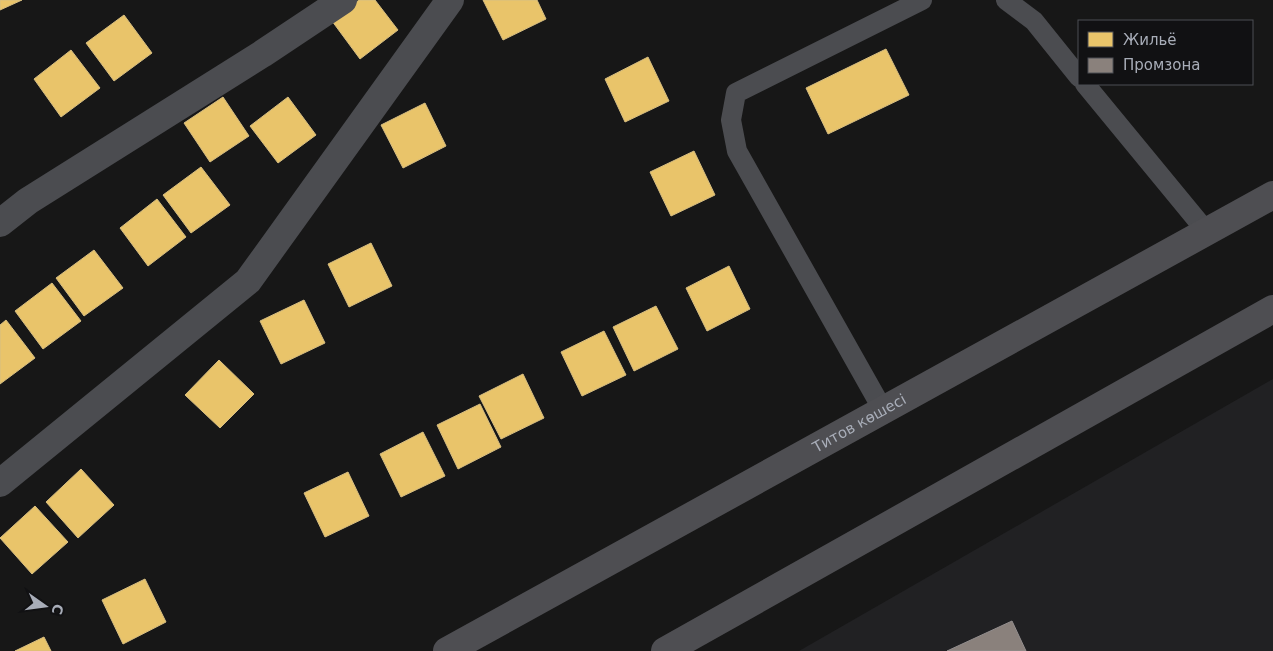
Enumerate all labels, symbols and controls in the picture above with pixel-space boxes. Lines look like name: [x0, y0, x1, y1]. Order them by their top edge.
legend: [1078, 20, 1253, 85]
text: Жильё: [1123, 31, 1177, 49]
text: Промзона: [1123, 56, 1200, 74]
street label: Титов көшесі: [809, 390, 909, 457]
north arrow: [20, 581, 70, 631]
text: С: [49, 602, 67, 616]

